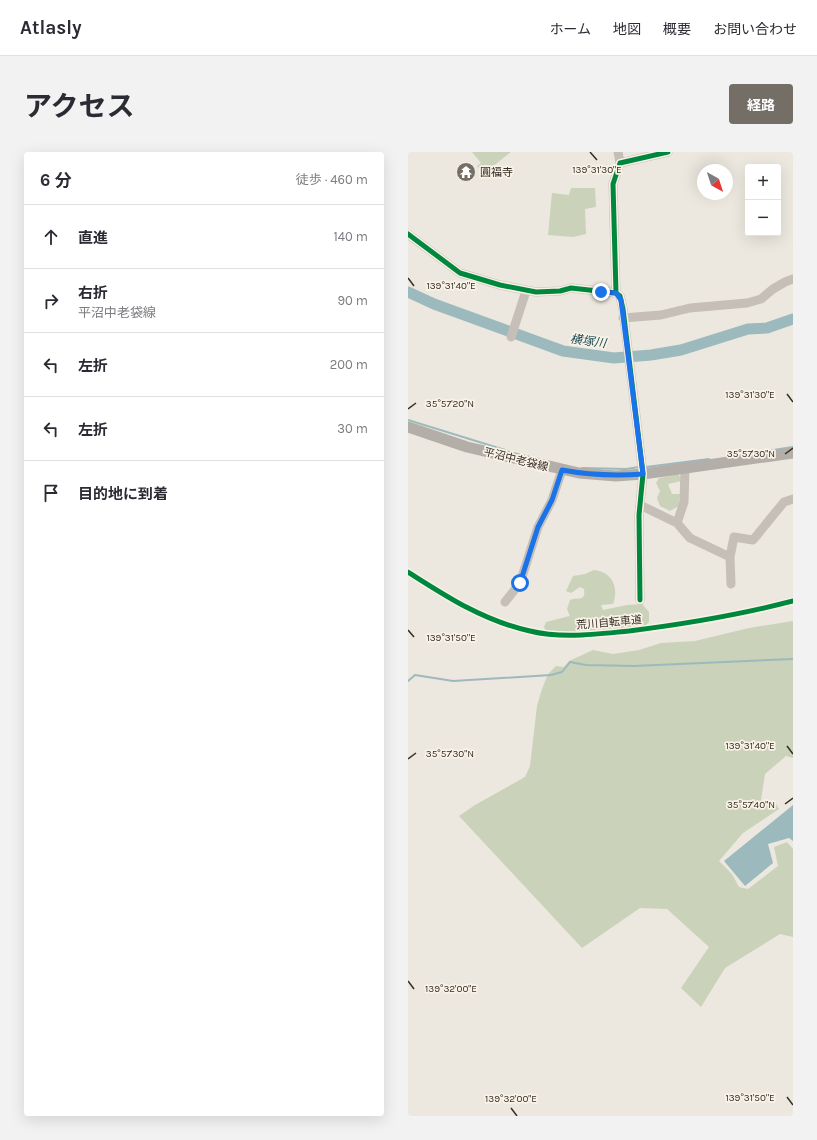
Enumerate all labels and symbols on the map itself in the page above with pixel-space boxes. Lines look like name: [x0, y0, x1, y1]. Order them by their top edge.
temple icon: 圓福寺: [455, 161, 477, 183]
text: 139°31'30"E: [572, 164, 622, 176]
north arrow: [697, 164, 733, 200]
place label: 圓福寺: [480, 166, 513, 179]
text: 139°31'40"E: [426, 280, 476, 292]
route end: [592, 283, 610, 301]
water label: 横塚川: [569, 332, 609, 351]
text: 139°31'30"E: [725, 389, 775, 401]
text: 35°57'20"N: [426, 398, 474, 410]
street label: 平沼中老袋線: [482, 445, 549, 474]
text: 35°57'30"N: [727, 448, 775, 460]
route start: [511, 574, 529, 592]
street label: 荒川自転車道: [576, 613, 642, 632]
text: 139°31'50"E: [426, 632, 476, 644]
text: 139°31'40"E: [725, 740, 775, 752]
text: 35°57'30"N: [426, 748, 474, 760]
text: 35°57'40"N: [727, 799, 775, 811]
text: 139°32'00"E: [425, 983, 477, 995]
text: 139°31'50"E: [725, 1092, 775, 1104]
text: 139°32'00"E: [485, 1093, 537, 1105]

